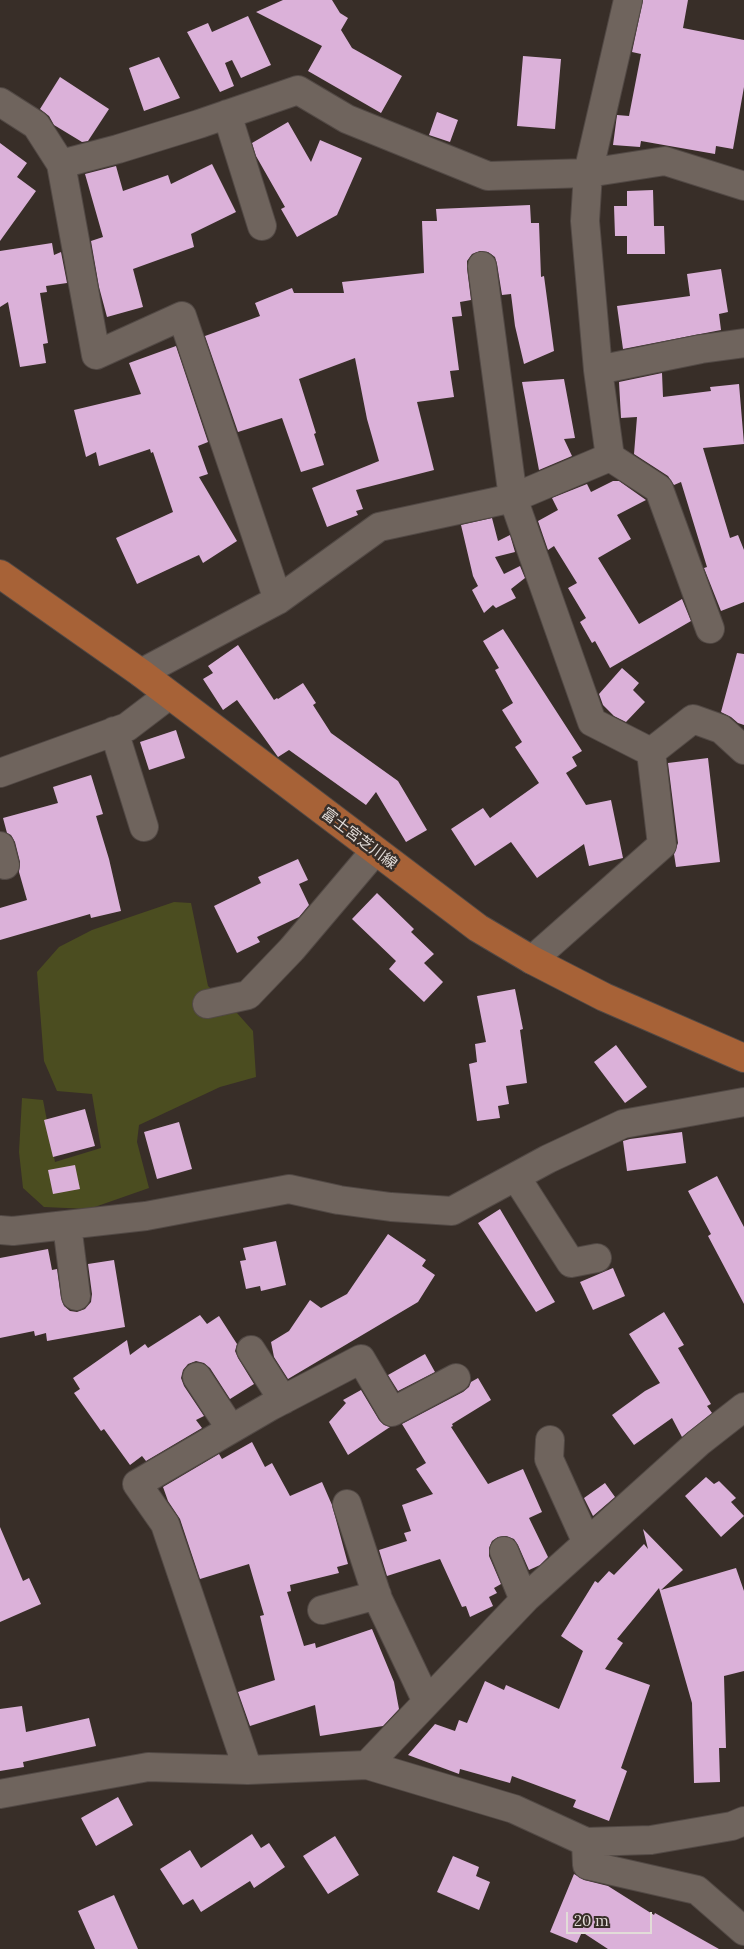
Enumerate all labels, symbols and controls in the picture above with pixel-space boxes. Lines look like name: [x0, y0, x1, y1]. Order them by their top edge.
street label: 富士宮芝川線: [318, 805, 400, 873]
scale bar: [569, 1902, 655, 1934]
text: 20 m: [574, 1911, 609, 1930]

